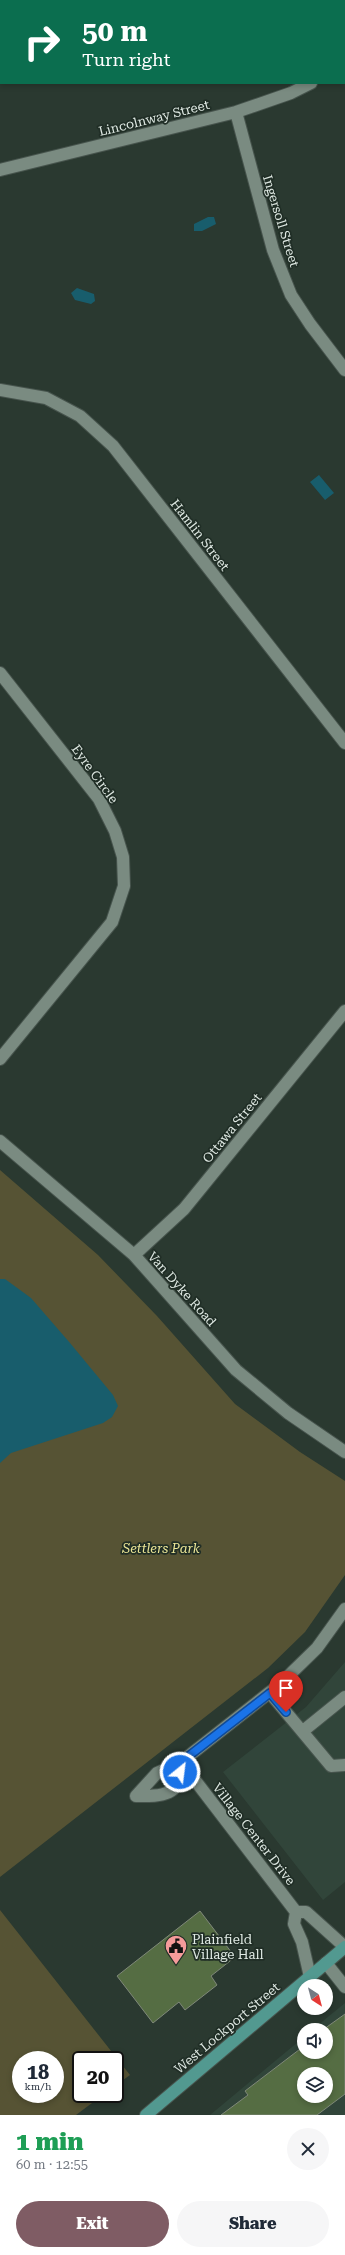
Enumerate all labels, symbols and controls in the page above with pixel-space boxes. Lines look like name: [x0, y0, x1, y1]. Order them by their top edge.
text: 50 m: [82, 15, 147, 48]
icon: right: [16, 16, 68, 68]
text: Turn right: [82, 49, 170, 70]
street label: Lincolnway Street: [97, 97, 211, 139]
street label: Ingersoll Street: [260, 173, 302, 269]
street label: Hamlin Street: [167, 496, 233, 574]
street label: Eyre Circle: [69, 742, 121, 806]
street label: Ottawa Street: [199, 1090, 265, 1166]
street label: Van Dyke Road: [145, 1249, 220, 1330]
park label: Settlers Park: [121, 1541, 201, 1556]
pin: [269, 1671, 303, 1712]
icon: arrive: [275, 1677, 297, 1699]
position arrow: [159, 1751, 201, 1793]
street label: Village Center Drive: [210, 1780, 298, 1888]
place label: Plainfield Village Hall: [192, 1932, 264, 1962]
public building icon: Plainfield Village Hall: [163, 1933, 189, 1966]
street label: West Lockport Street: [171, 1979, 283, 2076]
north arrow: [297, 1979, 333, 2015]
map controls: [297, 1979, 333, 2103]
button: sound: [297, 2023, 333, 2059]
speed limit sign: 20: [72, 2051, 124, 2103]
text: 18: [27, 2060, 49, 2084]
button: layers: [297, 2067, 333, 2103]
text: km/h: [25, 2081, 51, 2092]
text: 1 min: [16, 2128, 83, 2156]
button: close: [287, 2128, 329, 2170]
text: 60 m · 12:55: [16, 2157, 88, 2172]
button: Exit: [16, 2201, 169, 2247]
button: Share: [177, 2201, 329, 2247]

